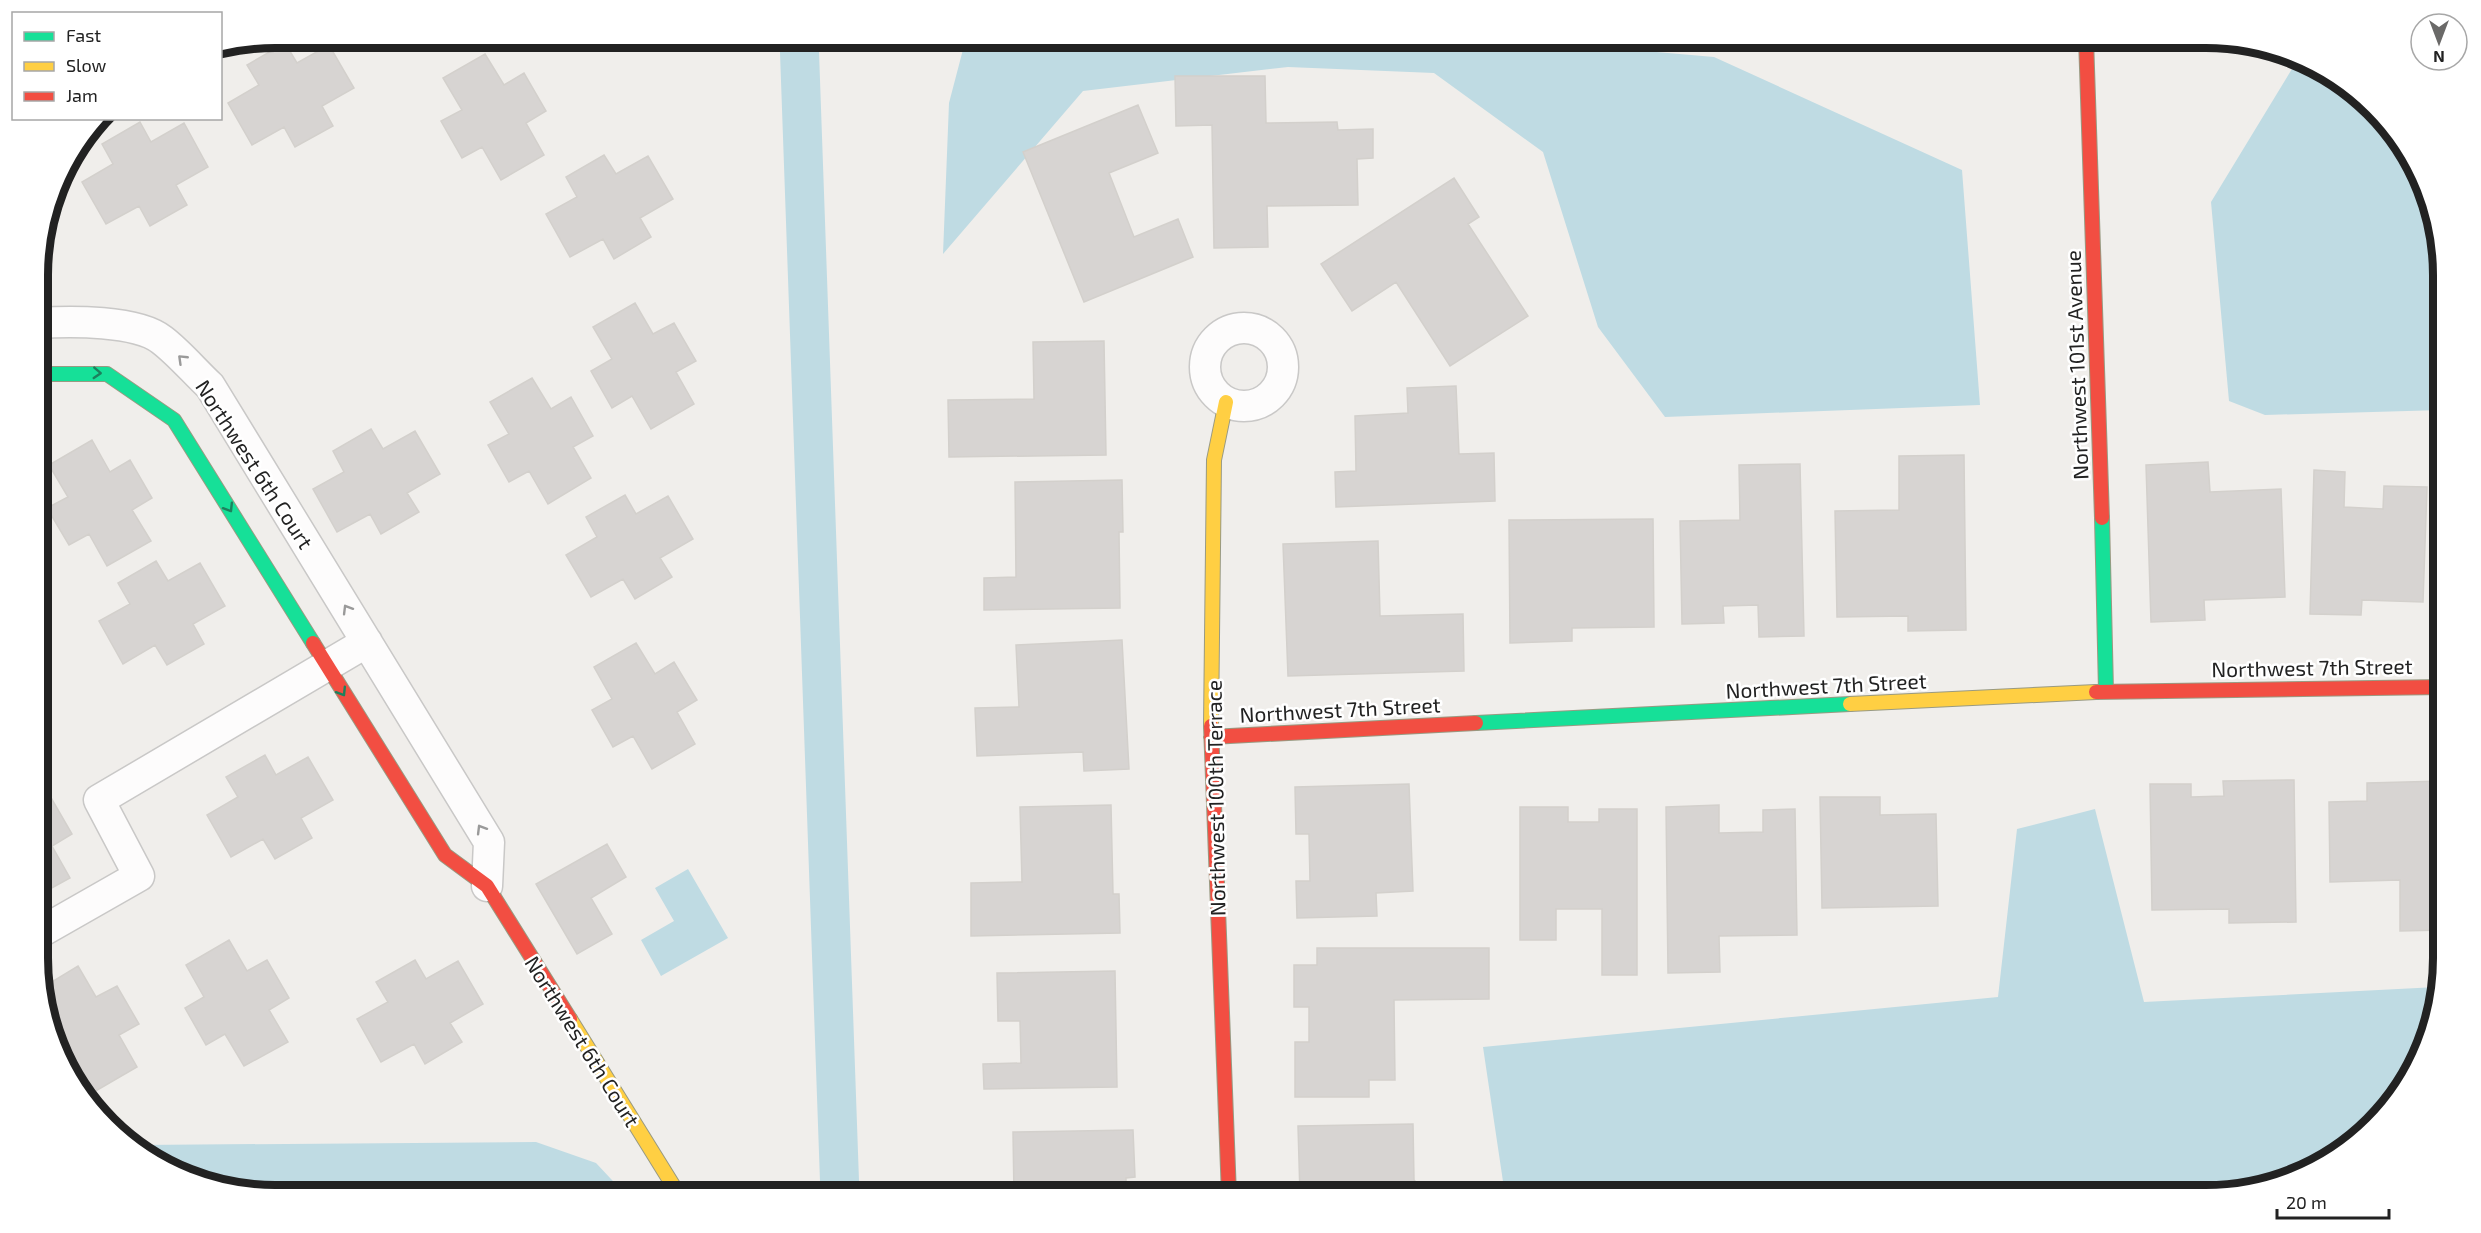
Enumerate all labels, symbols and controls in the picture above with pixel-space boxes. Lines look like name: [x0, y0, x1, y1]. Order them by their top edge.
legend: [12, 12, 222, 120]
north arrow: [2409, 12, 2469, 72]
text: Fast: [66, 24, 101, 46]
text: N: [2433, 48, 2445, 67]
text: Slow: [66, 54, 107, 76]
text: Jam: [66, 84, 98, 106]
street label: Northwest 101st Avenue: [2059, 250, 2093, 480]
one-way arrow: [179, 356, 190, 367]
one-way arrow: [92, 367, 101, 380]
street label: Northwest 6th Court: [191, 375, 319, 553]
one-way arrow: [221, 502, 233, 512]
one-way arrow: [342, 605, 354, 615]
street label: Northwest 7th Street: [2211, 653, 2413, 681]
street label: Northwest 7th Street: [1725, 667, 1927, 703]
street label: Northwest 100th Terrace: [1200, 680, 1230, 916]
one-way arrow: [334, 685, 345, 696]
street label: Northwest 7th Street: [1239, 691, 1441, 727]
one-way arrow: [476, 825, 488, 835]
street label: Northwest 6th Court: [520, 951, 646, 1131]
scale bar: [2277, 1182, 2390, 1220]
text: 20 m: [2286, 1191, 2327, 1213]

